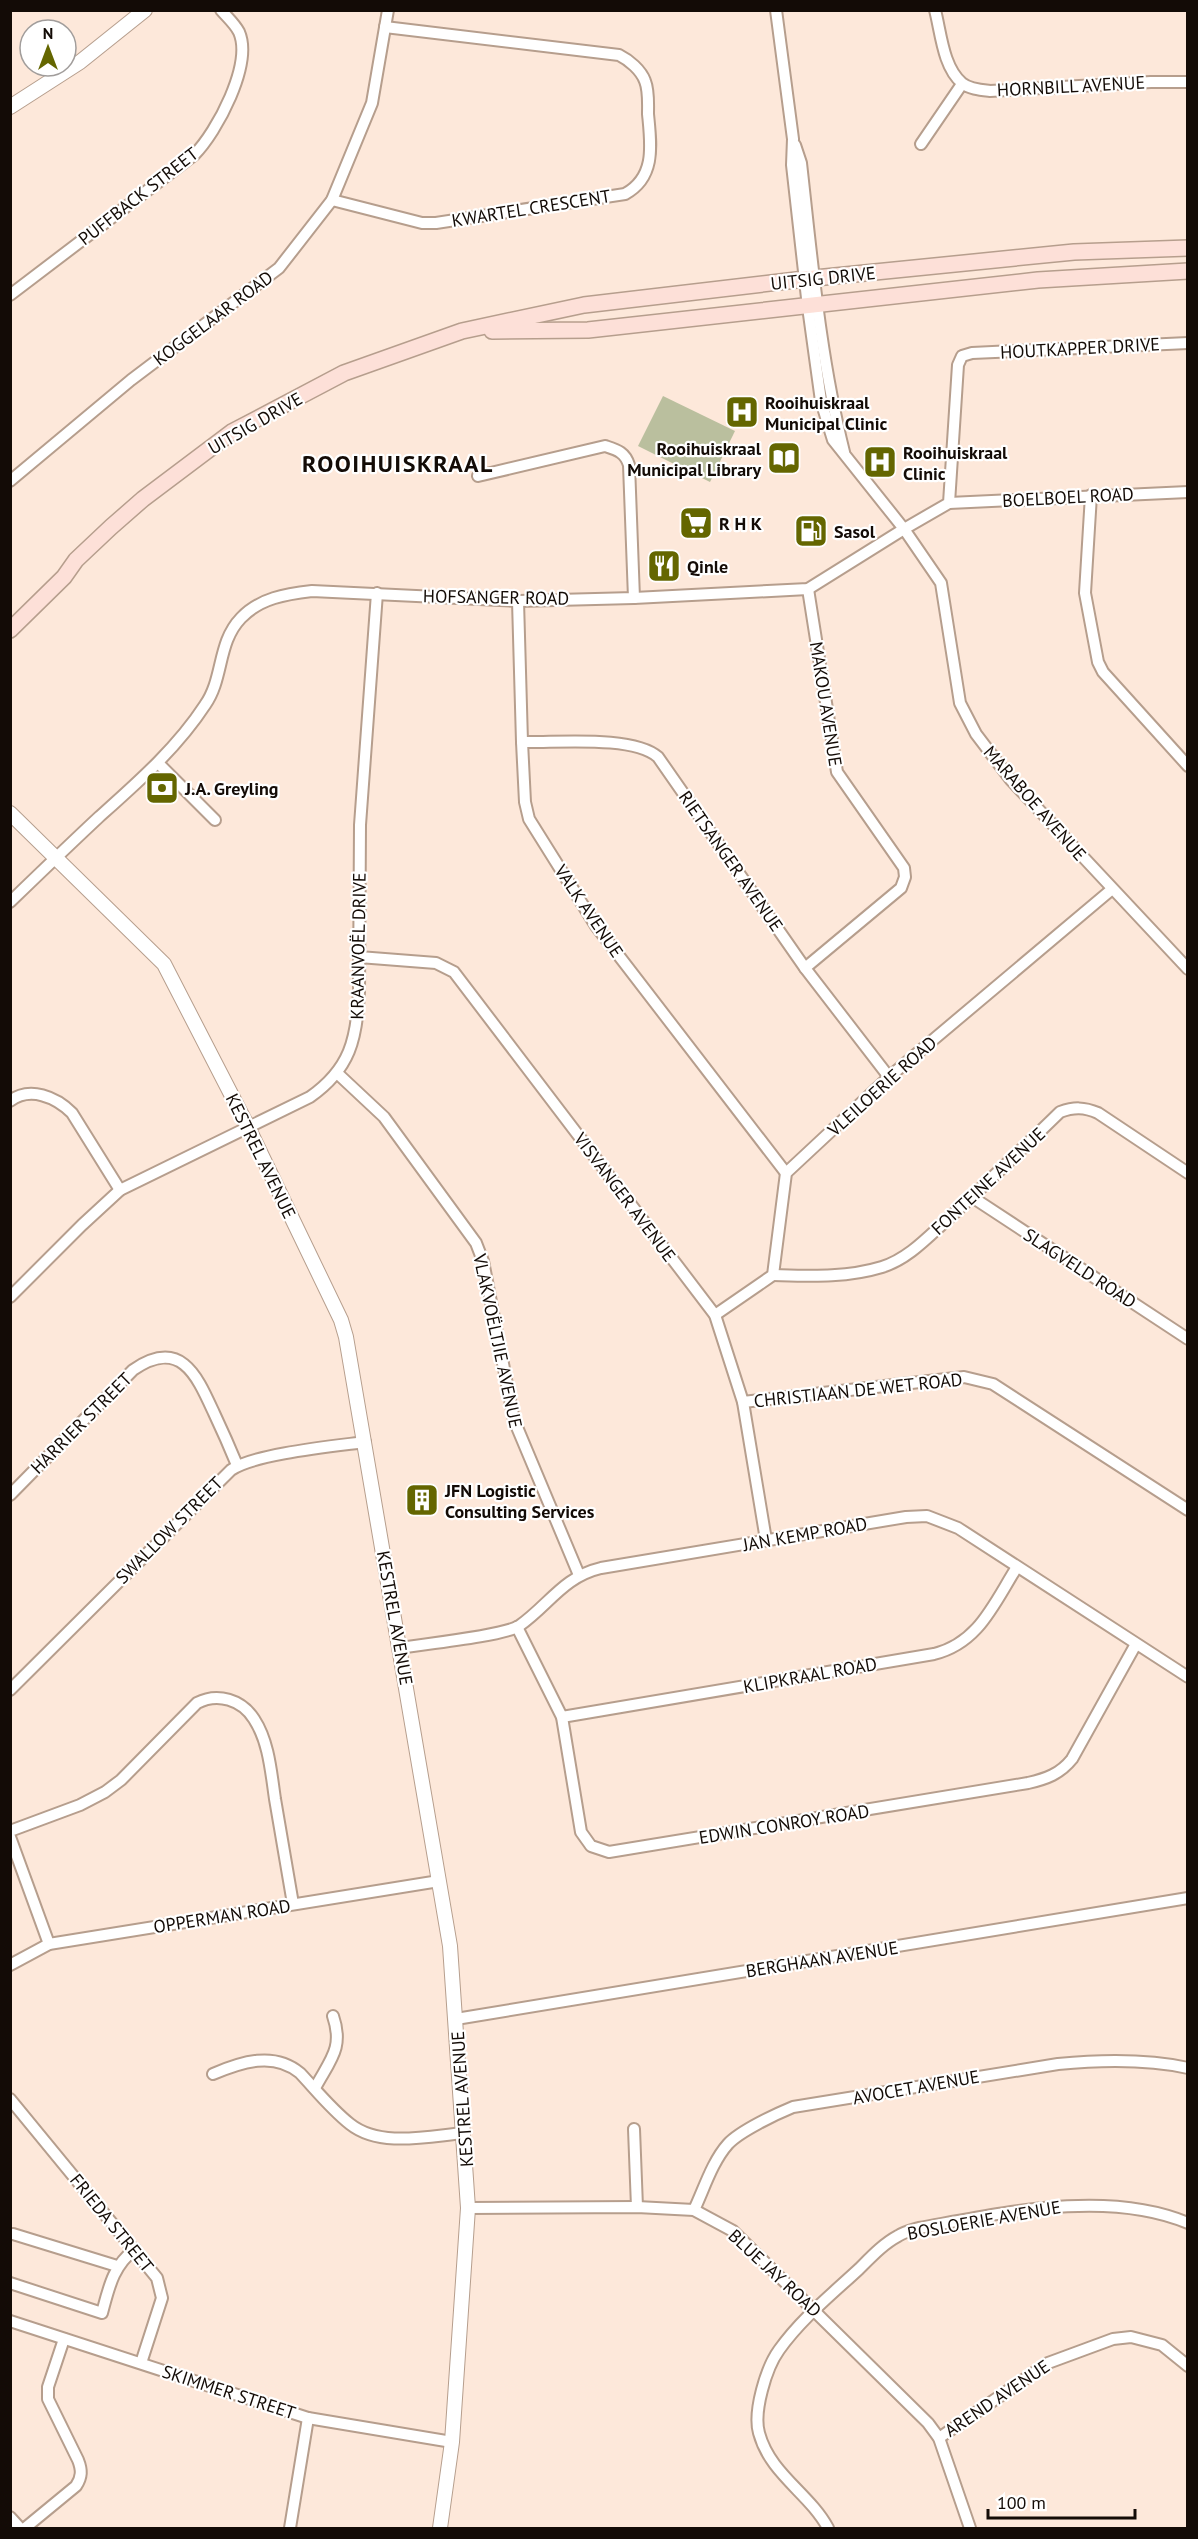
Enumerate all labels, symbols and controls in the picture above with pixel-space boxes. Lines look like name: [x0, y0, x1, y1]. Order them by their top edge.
north arrow: [18, 18, 78, 78]
text: N: [43, 23, 53, 43]
street label: HORNBILL AVENUE: [996, 71, 1146, 101]
street label: PUFFBACK STREET: [73, 142, 203, 250]
street label: KWARTEL CRESCENT: [450, 184, 612, 232]
street label: UITSIG DRIVE: [769, 261, 877, 295]
street label: KOGGELAAR ROAD: [149, 265, 277, 371]
street label: HOUTKAPPER DRIVE: [1000, 332, 1160, 364]
street label: UITSIG DRIVE: [204, 387, 306, 459]
place label: Rooihuiskraal Municipal Clinic: [765, 391, 887, 435]
hospital icon: Rooihuiskraal Municipal Clinic: [724, 394, 760, 430]
place label: Rooihuiskraal Municipal Library: [627, 437, 762, 481]
library icon: Rooihuiskraal Municipal Library: [766, 440, 802, 476]
place label: Rooihuiskraal Clinic: [903, 441, 1008, 485]
hospital icon: Rooihuiskraal Clinic: [862, 444, 898, 480]
district label: ROOIHUISKRAAL: [302, 448, 494, 479]
street label: BOELBOEL ROAD: [1002, 482, 1134, 512]
supermarket icon: R H K: [678, 505, 714, 541]
place label: R H K: [719, 512, 762, 535]
fuel station icon: Sasol: [793, 513, 829, 549]
place label: Sasol: [834, 520, 876, 543]
restaurant icon: Qinle: [646, 548, 682, 584]
place label: Qinle: [687, 555, 728, 578]
street label: HOFSANGER ROAD: [423, 584, 569, 610]
street label: MAKOU AVENUE: [805, 640, 847, 768]
street label: MARABOE AVENUE: [979, 741, 1091, 865]
bank icon: J.A. Greyling: [144, 770, 180, 806]
place label: J.A. Greyling: [184, 777, 278, 800]
street label: RIETSANGER AVENUE: [674, 786, 788, 936]
street label: VALK AVENUE: [549, 859, 628, 962]
street label: KRAANVOËL DRIVE: [345, 872, 371, 1020]
street label: VLEILOERIE ROAD: [822, 1031, 941, 1142]
street label: KESTREL AVENUE: [221, 1090, 301, 1222]
street label: FONTEINE AVENUE: [926, 1122, 1050, 1240]
street label: VISVANGER AVENUE: [568, 1127, 681, 1266]
street label: SLAGVELD ROAD: [1019, 1223, 1141, 1313]
street label: VLAKVOËLTJIE AVENUE: [468, 1251, 528, 1430]
street label: HARRIER STREET: [25, 1367, 137, 1479]
street label: CHRISTIAAN DE WET ROAD: [753, 1368, 963, 1412]
street label: SWALLOW STREET: [110, 1471, 228, 1589]
place label: JFN Logistic Consulting Services: [444, 1479, 595, 1523]
building icon: JFN Logistic Consulting Services: [404, 1482, 440, 1518]
street label: JAN KEMP ROAD: [740, 1512, 869, 1556]
street label: KESTREL AVENUE: [372, 1549, 418, 1687]
street label: KLIPKRAAL ROAD: [741, 1652, 879, 1698]
street label: EDWIN CONROY ROAD: [697, 1799, 871, 1849]
street label: OPPERMAN ROAD: [152, 1894, 292, 1938]
street label: BERGHAAN AVENUE: [744, 1936, 900, 1982]
street label: KESTREL AVENUE: [446, 2030, 478, 2168]
street label: AVOCET AVENUE: [851, 2065, 981, 2109]
street label: FRIEDA STREET: [65, 2169, 159, 2277]
street label: BOSLOERIE AVENUE: [905, 2195, 1063, 2245]
street label: BLUE JAY ROAD: [724, 2224, 826, 2322]
street label: AREND AVENUE: [940, 2354, 1054, 2442]
street label: SKIMMER STREET: [159, 2360, 299, 2424]
scale bar: [988, 2482, 1135, 2520]
text: 100 m: [997, 2491, 1046, 2514]

